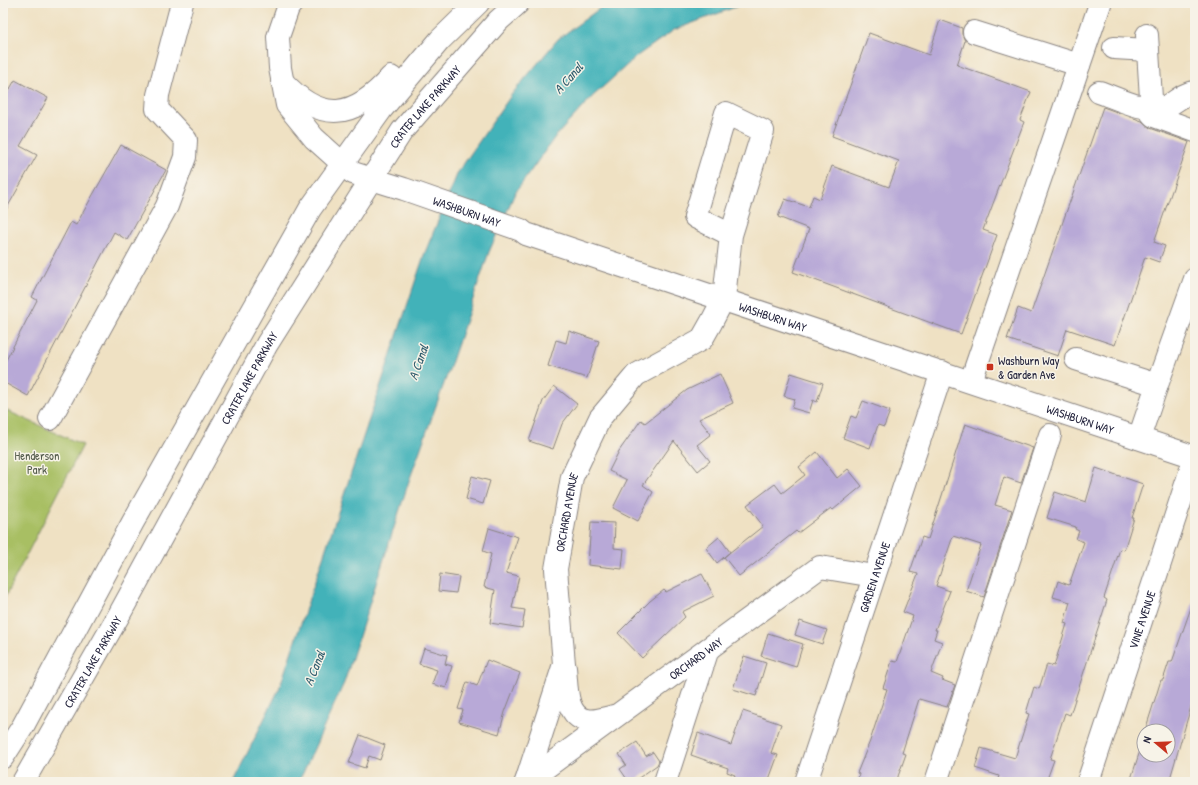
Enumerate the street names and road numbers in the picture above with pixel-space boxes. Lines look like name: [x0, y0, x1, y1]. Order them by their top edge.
street label: CRATER LAKE PARKWAY: [385, 61, 465, 151]
street label: WASHBURN WAY: [431, 191, 504, 231]
street label: WASHBURN WAY: [737, 297, 810, 336]
street label: CRATER LAKE PARKWAY: [216, 328, 282, 427]
street label: WASHBURN WAY: [1044, 400, 1117, 438]
street label: ORCHARD AVENUE: [551, 469, 582, 553]
street label: GARDEN AVENUE: [854, 539, 894, 615]
street label: VINE AVENUE: [1124, 588, 1159, 651]
street label: CRATER LAKE PARKWAY: [59, 612, 126, 711]
street label: ORCHARD WAY: [665, 632, 726, 683]

